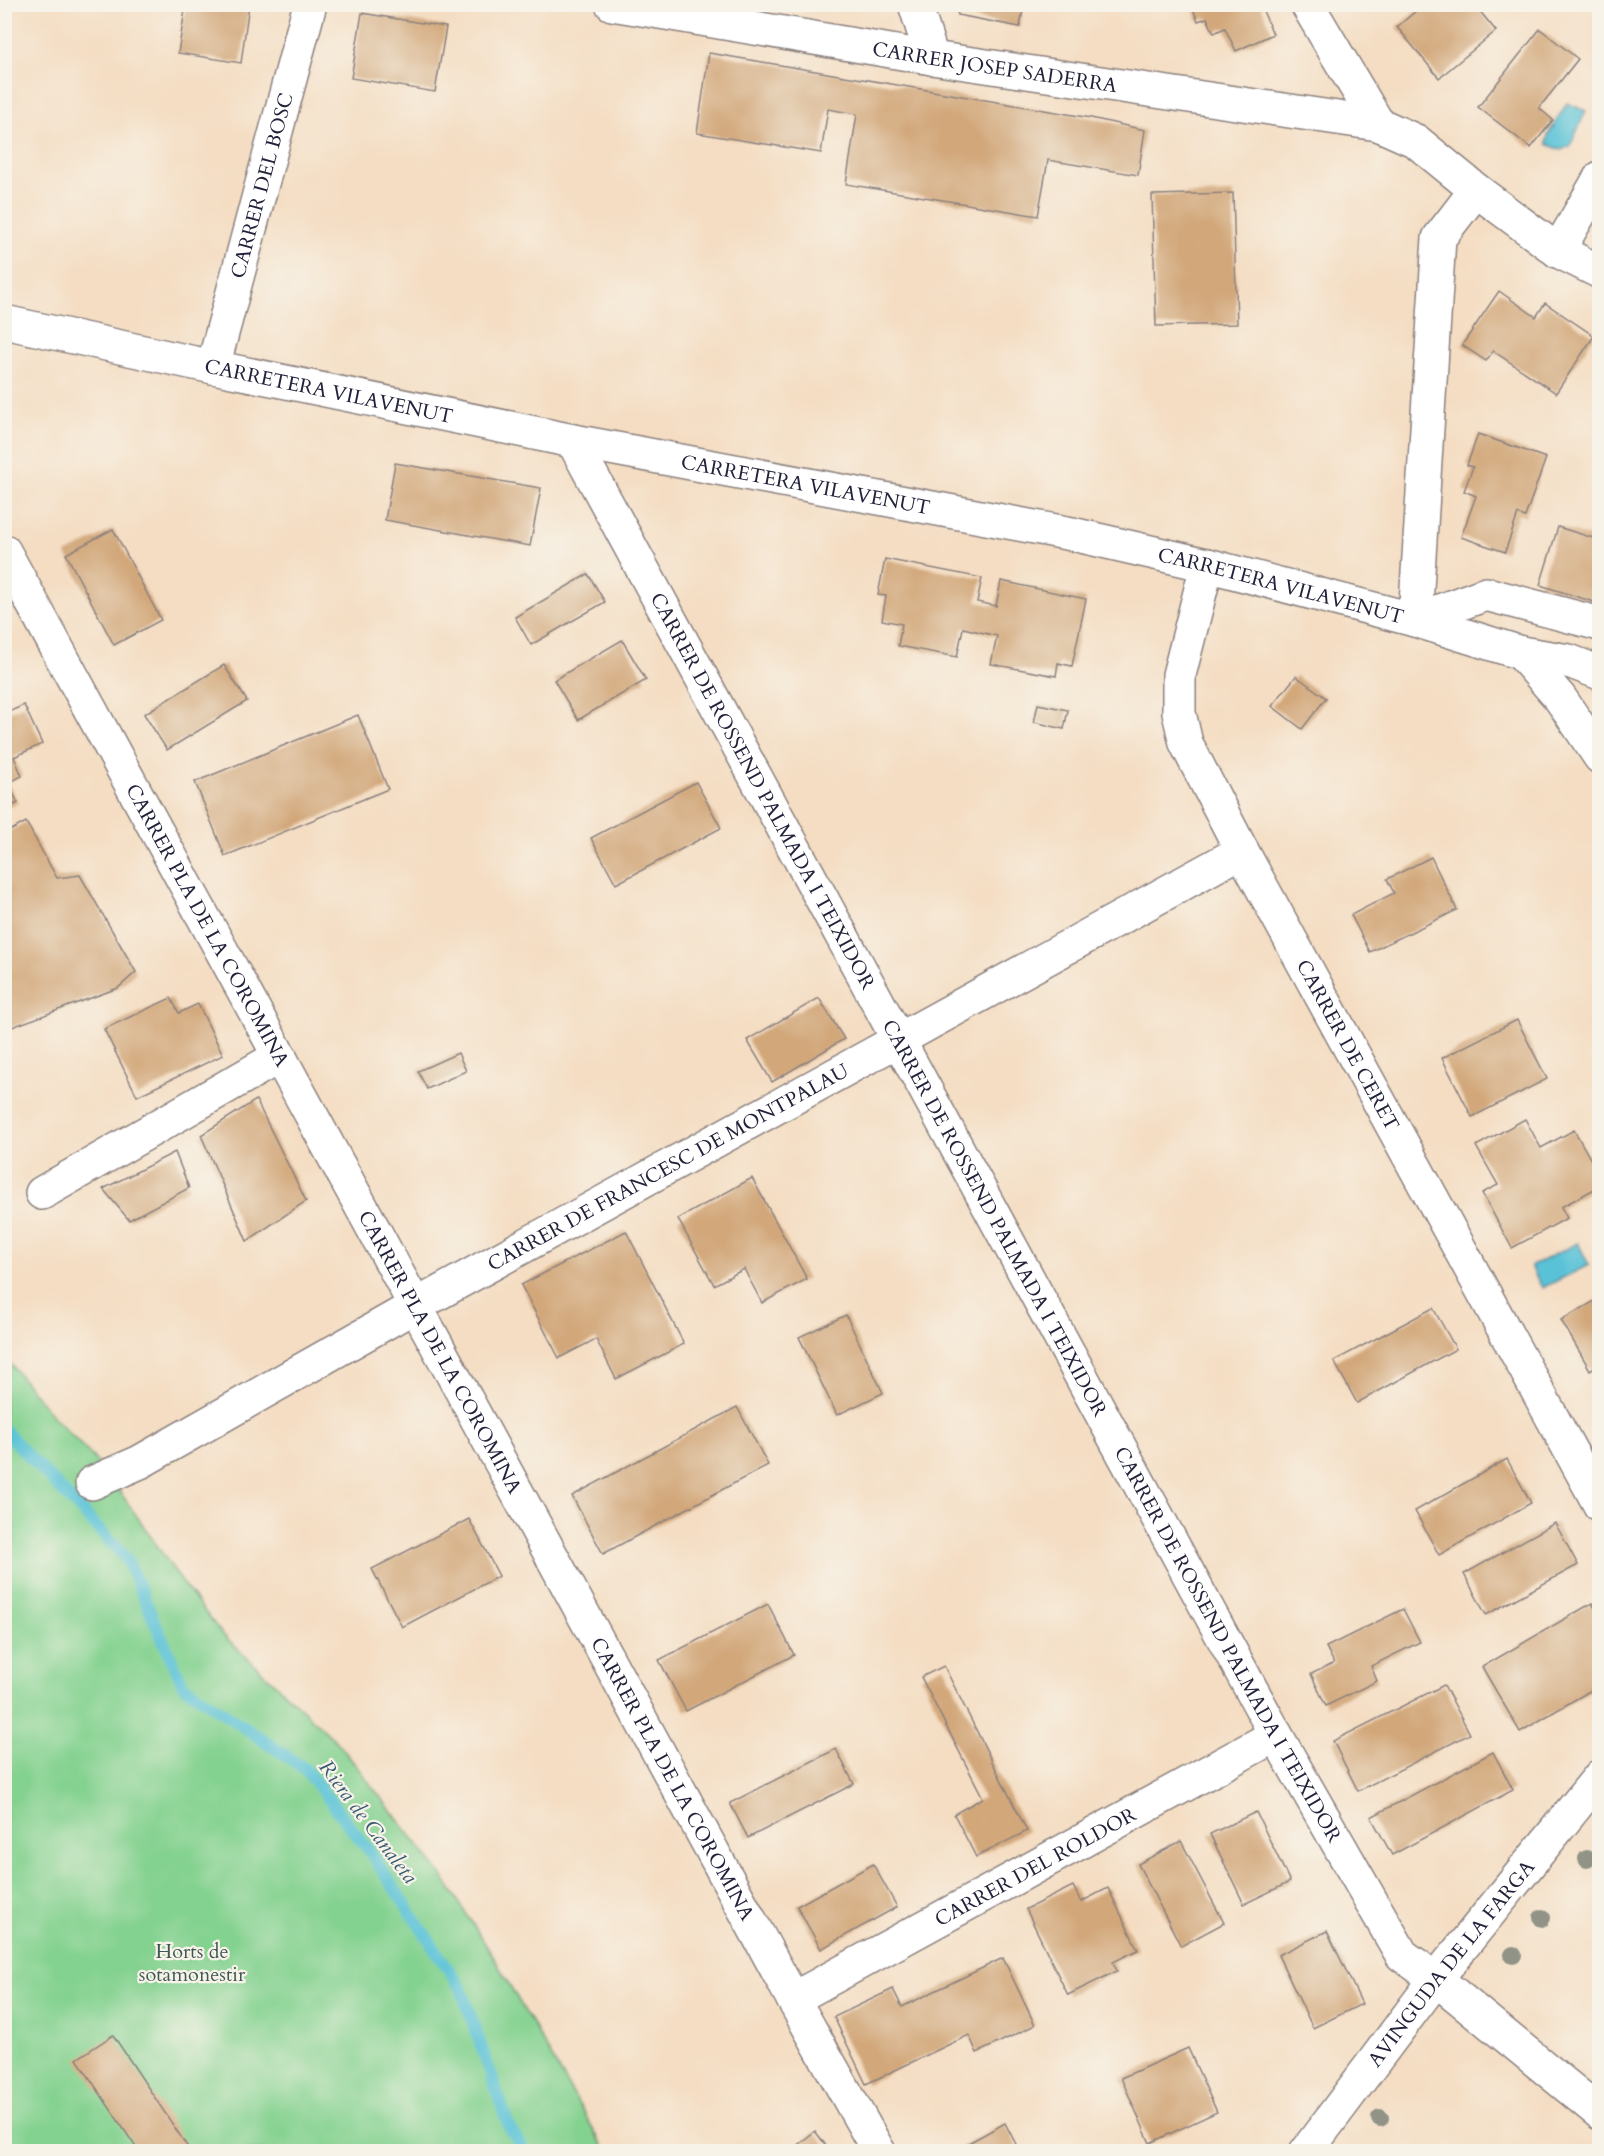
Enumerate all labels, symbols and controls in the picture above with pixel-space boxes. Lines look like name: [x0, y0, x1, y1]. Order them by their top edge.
street label: CARRER JOSEP SADERRA: [870, 35, 1120, 99]
street label: CARRER DEL BOSC: [224, 90, 299, 281]
street label: CARRETERA VILAVENUT: [202, 352, 456, 430]
street label: CARRETERA VILAVENUT: [679, 448, 933, 521]
street label: CARRETERA VILAVENUT: [1155, 541, 1407, 630]
street label: CARRER DE ROSSEND PALMADA I TEIXIDOR: [644, 587, 882, 994]
street label: CARRER PLA DE LA COROMINA: [120, 779, 296, 1072]
street label: CARRER DE CERET: [1290, 954, 1406, 1136]
street label: CARRER DE ROSSEND PALMADA I TEIXIDOR: [876, 1014, 1114, 1421]
street label: CARRER DE FRANCESC DE MONTPALAU: [482, 1056, 854, 1277]
street label: CARRER PLA DE LA COROMINA: [352, 1205, 529, 1499]
street label: CARRER DE ROSSEND PALMADA I TEIXIDOR: [1108, 1441, 1348, 1847]
street label: CARRER PLA DE LA COROMINA: [585, 1632, 761, 1926]
water label: Riera de Canaleta: [312, 1754, 424, 1890]
street label: CARRER DEL ROLDOR: [930, 1801, 1141, 1933]
street label: AVINGUDA DE LA FARGA: [1361, 1854, 1541, 2072]
park label: Horts de sotamonestir: [139, 1938, 246, 1988]

